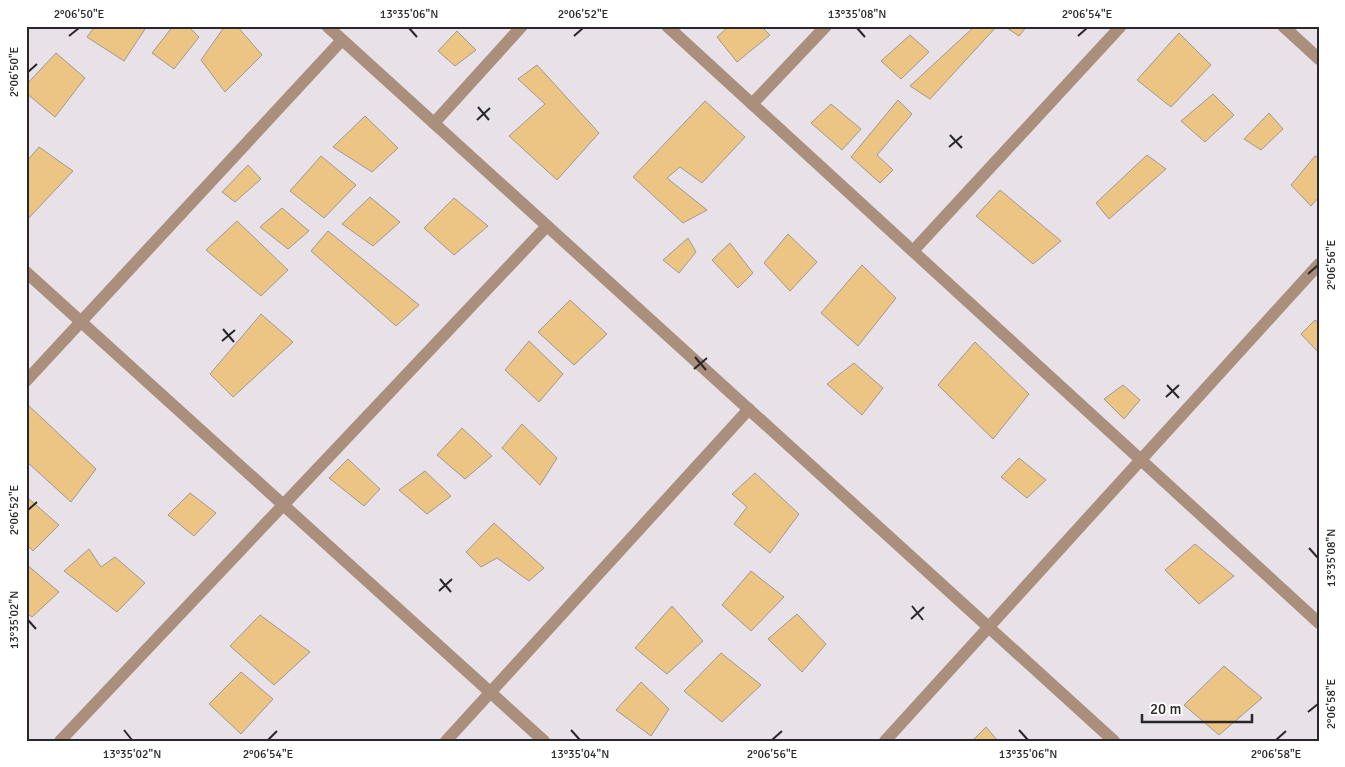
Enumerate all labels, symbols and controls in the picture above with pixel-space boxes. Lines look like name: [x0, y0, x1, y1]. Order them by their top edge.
text: 2°06'50"E: [54, 7, 105, 22]
text: 13°35'06"N: [380, 7, 438, 22]
text: 2°06'52"E: [558, 7, 609, 22]
text: 13°35'08"N: [828, 7, 886, 22]
text: 2°06'54"E: [1062, 7, 1113, 22]
text: 2°06'50"E: [7, 46, 22, 97]
text: 2°06'56"E: [1324, 239, 1339, 290]
text: 2°06'52"E: [7, 484, 22, 535]
text: 13°35'08"N: [1324, 529, 1339, 587]
text: 13°35'02"N: [7, 591, 22, 649]
text: 2°06'58"E: [1324, 678, 1339, 729]
scale bar: [1142, 692, 1252, 724]
text: 20 m: [1150, 700, 1181, 718]
text: 13°35'02"N: [103, 747, 161, 762]
text: 2°06'54"E: [243, 747, 294, 762]
text: 13°35'04"N: [551, 747, 609, 762]
text: 2°06'56"E: [747, 747, 798, 762]
text: 13°35'06"N: [999, 747, 1057, 762]
text: 2°06'58"E: [1251, 747, 1302, 762]

